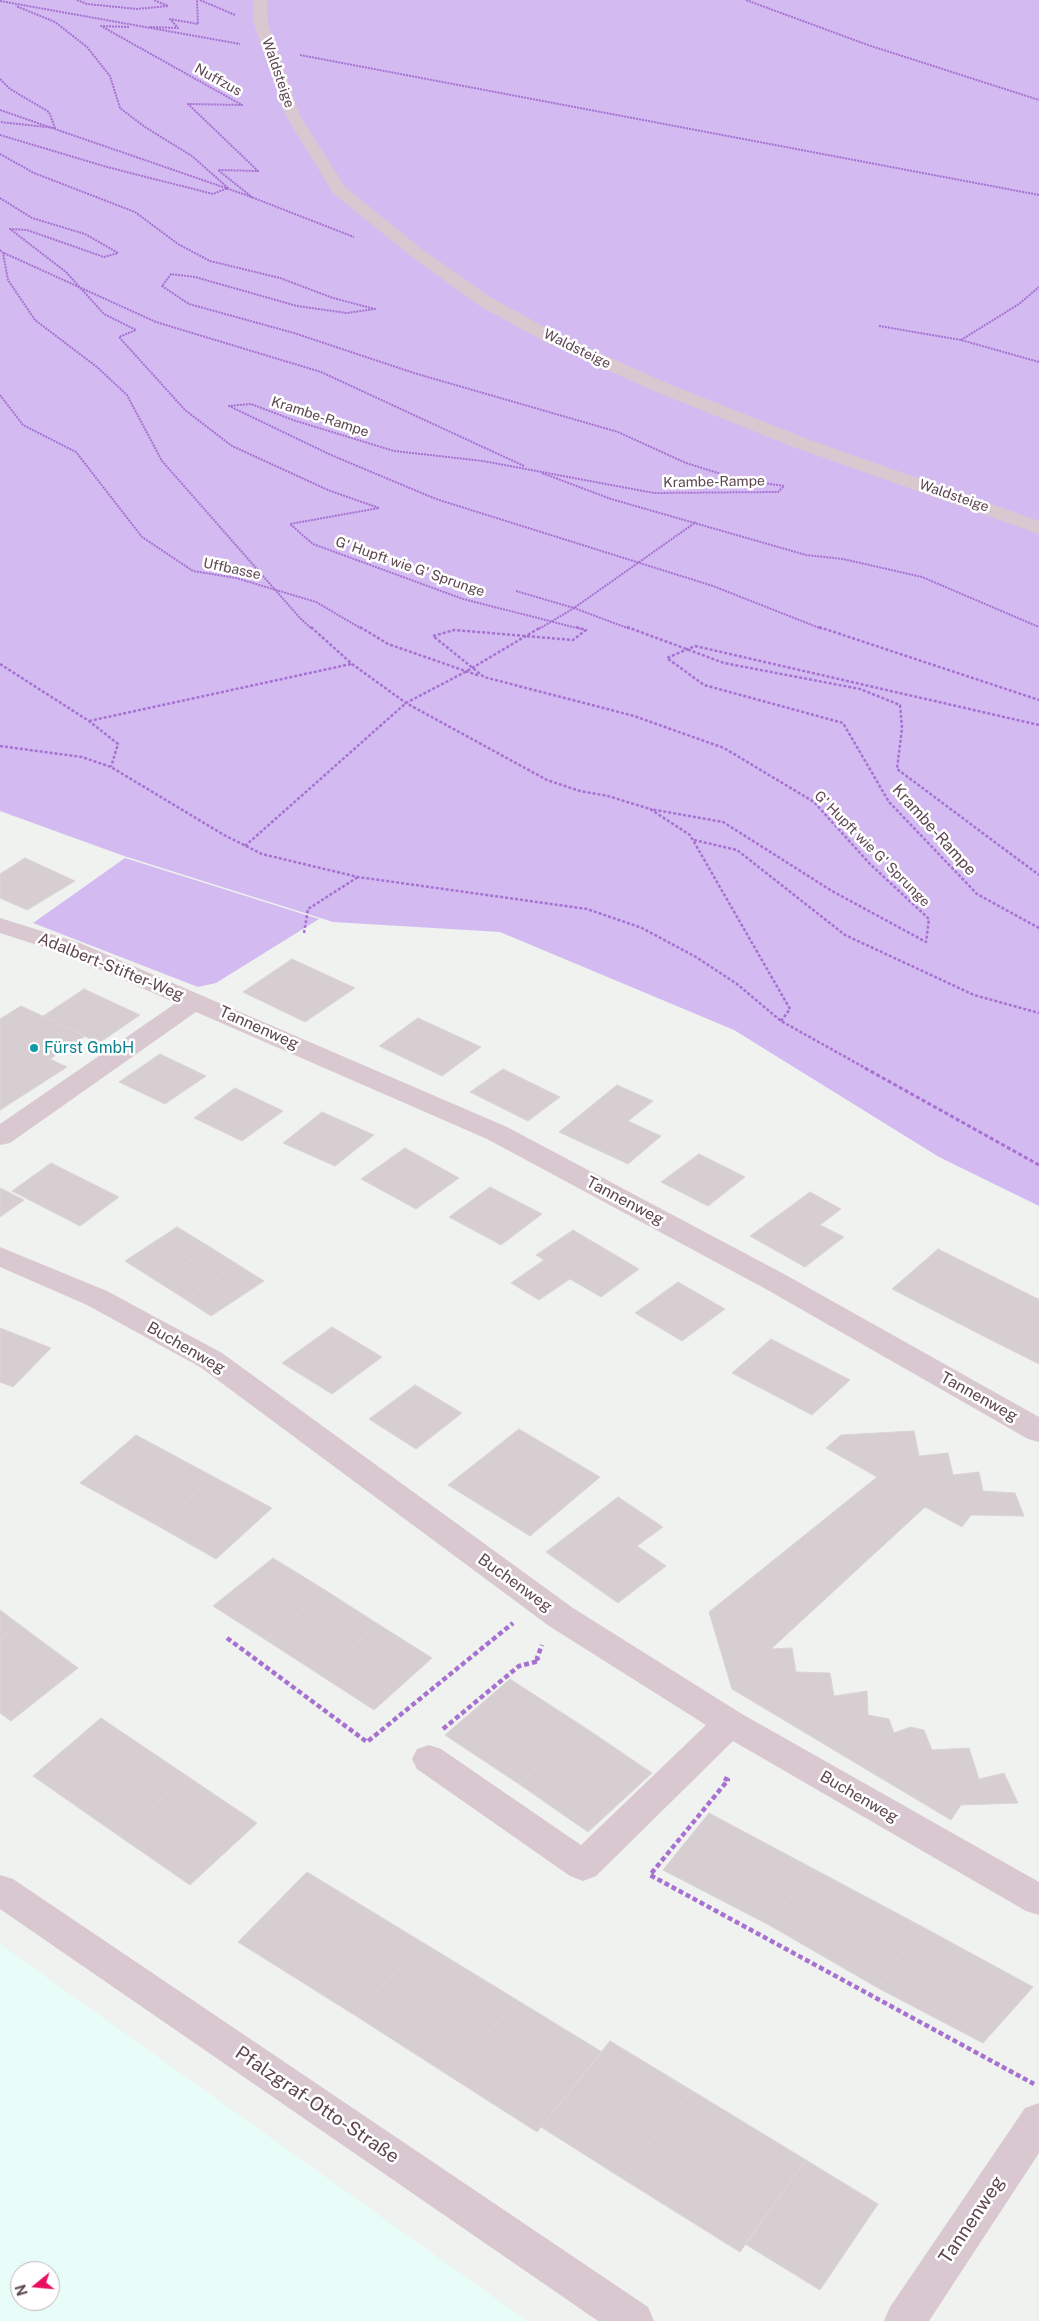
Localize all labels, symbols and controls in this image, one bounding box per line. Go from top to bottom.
street label: Waldsteige [258,36,298,110]
street label: Nuffzus [191,60,245,100]
street label: Waldsteige [541,326,613,372]
street label: Krambe-Rampe [269,393,371,441]
street label: Krambe-Rampe [663,473,765,491]
street label: Waldsteige [917,476,991,516]
street label: G' Hupft wie G' Sprunge [333,534,487,600]
street label: Uffbasse [202,555,262,583]
street label: Krambe-Rampe [888,780,980,880]
street label: G' Hupft wie G' Sprunge [811,788,933,910]
street label: Adalbert-Stifter-Weg [35,929,187,1005]
street label: Tannenweg [216,1002,302,1054]
place label: Fürst GmbH [44,1038,134,1058]
marker: Fürst GmbH [28,1042,40,1054]
street label: Tannenweg [583,1173,667,1229]
street label: Buchenweg [143,1318,229,1378]
street label: Tannenweg [937,1368,1021,1426]
street label: Buchenweg [474,1550,556,1616]
street label: Buchenweg [816,1767,902,1827]
street label: Pfalzgraf-Otto-Straße [231,2042,403,2168]
street label: Tannenweg [934,2172,1010,2268]
north arrow [10,2261,60,2311]
text: N [12,2283,31,2298]

